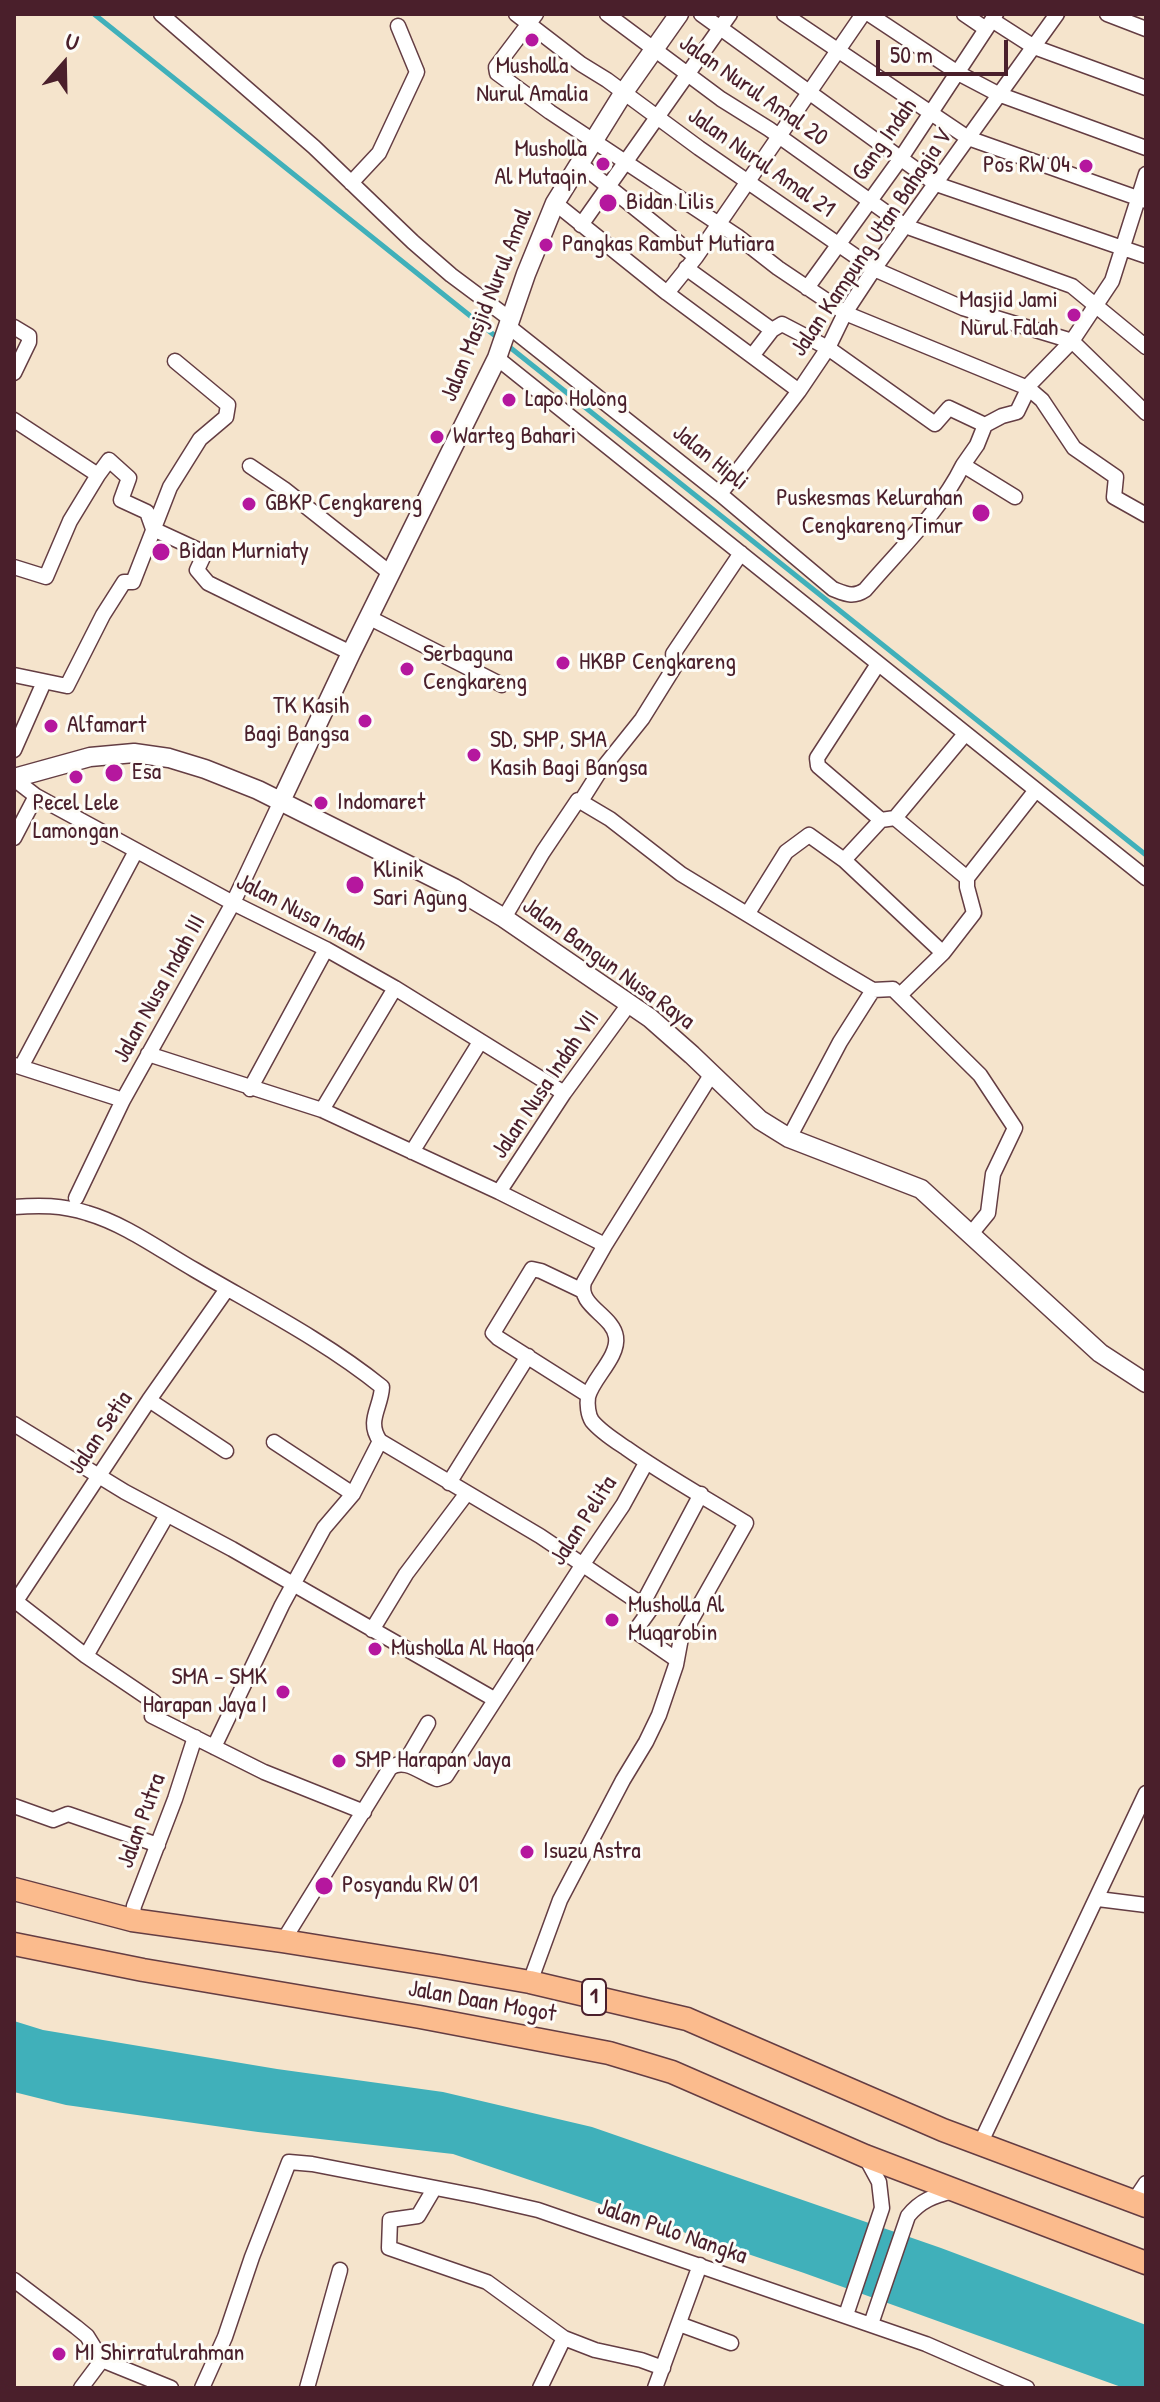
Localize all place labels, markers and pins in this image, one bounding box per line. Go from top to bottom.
marker: Musholla Nurul Amalia [523,31,541,49]
place label: Musholla Nurul Amalia [476,53,588,109]
place label: Musholla Al Mutaqin [495,136,587,192]
place label: Pos RW 04 [983,152,1070,180]
marker: Musholla Al Mutaqin [594,155,612,173]
marker: Pos RW 04 [1077,157,1095,175]
place label: Bidan Lilis [626,189,714,217]
marker: Bidan Lilis [597,192,619,214]
place label: Pangkas Rambut Mutiara [562,231,774,259]
marker: Pangkas Rambut Mutiara [537,236,555,254]
place label: Masjid Jami Nurul Falah [959,287,1058,343]
marker: Masjid Jami Nurul Falah [1065,306,1083,324]
place label: Lapo Holong [525,386,627,414]
marker: Lapo Holong [500,391,518,409]
place label: Warteg Bahari [453,423,576,451]
marker: Warteg Bahari [428,428,446,446]
place label: Puskesmas Kelurahan Cengkareng Timur [776,485,963,541]
place label: GBKP Cengkareng [265,490,422,518]
marker: GBKP Cengkareng [240,495,258,513]
marker: Puskesmas Kelurahan Cengkareng Timur [970,502,992,524]
place label: Bidan Murniaty [179,538,309,566]
marker: Bidan Murniaty [150,541,172,563]
place label: Serbaguna Cengkareng [423,641,527,697]
place label: HKBP Cengkareng [579,649,736,677]
marker: HKBP Cengkareng [554,654,572,672]
marker: Serbaguna Cengkareng [398,660,416,678]
place label: TK Kasih Bagi Bangsa [244,693,349,749]
place label: Alfamart [67,712,146,740]
marker: TK Kasih Bagi Bangsa [356,712,374,730]
marker: Alfamart [42,717,60,735]
place label: SD, SMP, SMA Kasih Bagi Bangsa [490,727,647,783]
marker: SD, SMP, SMA Kasih Bagi Bangsa [465,746,483,764]
place label: Esa [132,759,161,787]
marker: Esa [103,762,125,784]
marker: Pecel Lele Lamongan [67,768,85,786]
place label: Indomaret [337,789,425,817]
place label: Pecel Lele Lamongan [33,790,119,846]
marker: Indomaret [312,794,330,812]
place label: Klinik Sari Agung [373,857,467,913]
marker: Klinik Sari Agung [344,874,366,896]
place label: Musholla Al Muqarobin [628,1592,724,1648]
marker: Musholla Al Muqarobin [603,1611,621,1629]
place label: Musholla Al Haqa [391,1635,534,1663]
marker: Musholla Al Haqa [366,1640,384,1658]
place label: SMA - SMK Harapan Jaya I [143,1664,267,1720]
marker: SMA - SMK Harapan Jaya I [274,1683,292,1701]
place label: SMP Harapan Jaya [355,1747,511,1775]
marker: SMP Harapan Jaya [330,1752,348,1770]
place label: Isuzu Astra [543,1838,641,1866]
marker: Isuzu Astra [518,1843,536,1861]
place label: Posyandu RW 01 [342,1872,478,1900]
marker: Posyandu RW 01 [313,1875,335,1897]
place label: MI Shirratulrahman [75,2340,244,2368]
marker: MI Shirratulrahman [50,2345,68,2363]

